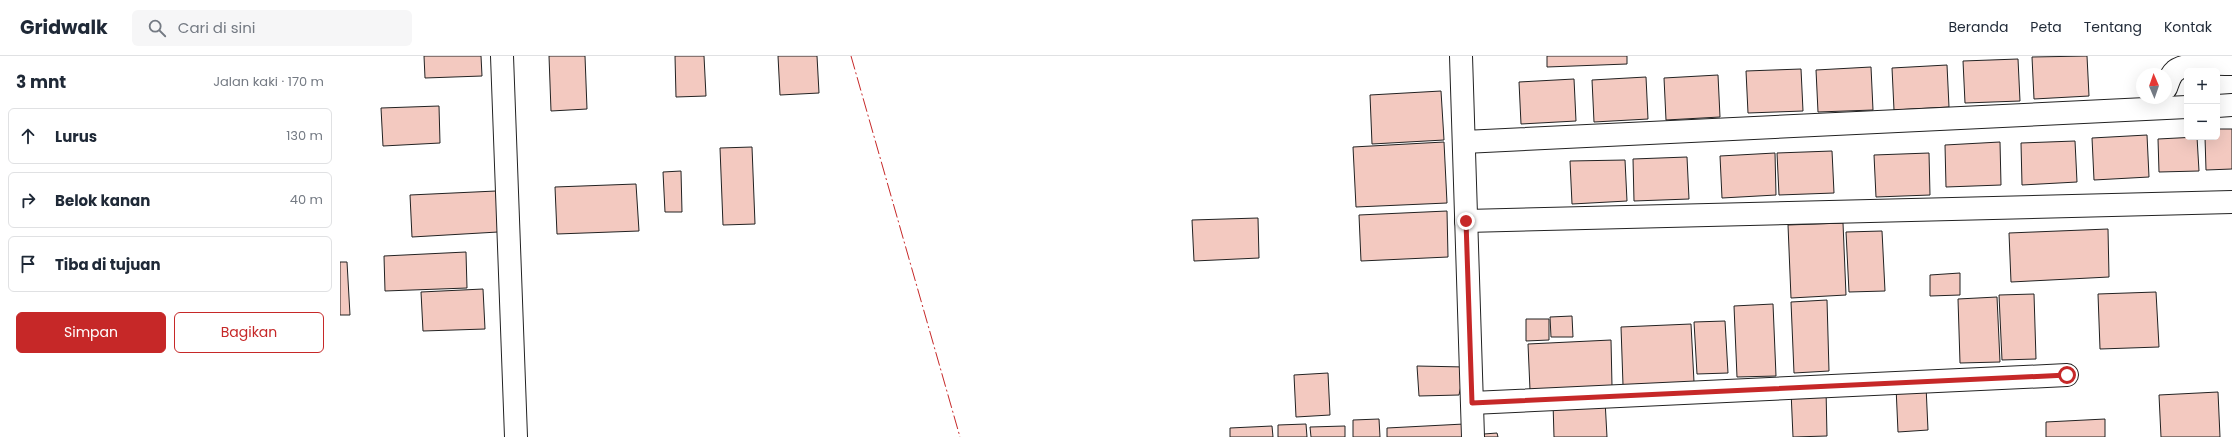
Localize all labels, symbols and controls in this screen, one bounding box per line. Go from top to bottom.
search box [132,10,412,46]
text: Gridwalk [20,14,108,41]
icon: search [146,17,168,39]
text: Cari di sini [178,17,255,38]
text: Beranda [1949,17,2008,37]
text: Peta [2030,17,2062,37]
text: Tentang [2084,17,2142,37]
text: Kontak [2164,17,2212,37]
north arrow [2136,68,2172,104]
map controls [2184,68,2220,140]
button: + [2184,68,2220,104]
text: 3 mnt [16,70,66,94]
text: Jalan kaki · 170 m [213,72,324,91]
button: − [2184,104,2220,140]
icon: ahead [17,125,39,147]
text: Lurus [55,126,97,147]
text: 130 m [286,126,323,145]
icon: right [17,189,39,211]
text: Belok kanan [55,190,150,211]
text: 40 m [290,190,323,209]
route end [1457,212,1475,230]
icon: arrive [17,253,39,275]
text: Tiba di tujuan [55,254,161,275]
button: Simpan [16,312,166,353]
button: Bagikan [174,312,324,353]
route start [2058,366,2076,384]

